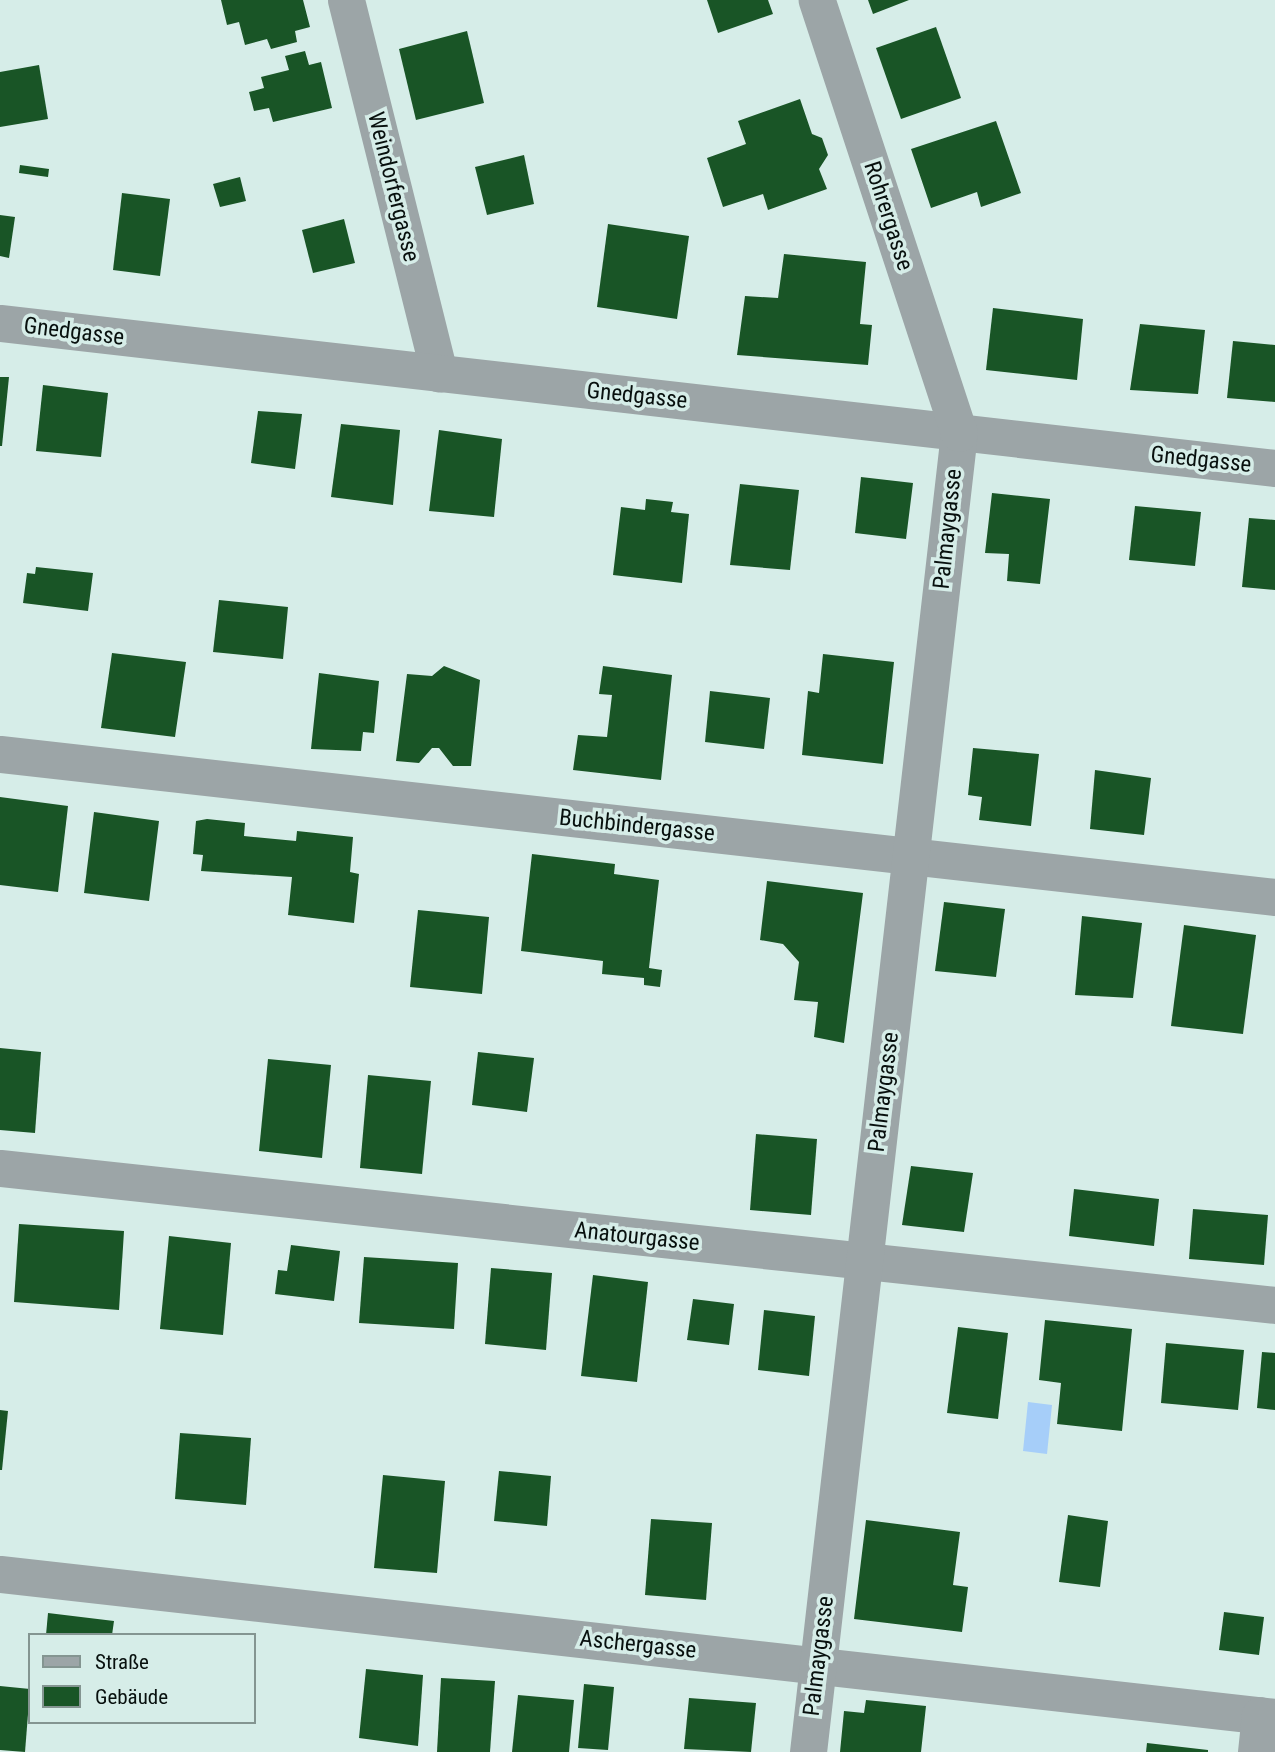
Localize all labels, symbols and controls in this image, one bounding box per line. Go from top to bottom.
street label: Weindorfergasse [361,109,425,265]
street label: Rohrergasse [857,158,919,274]
street label: Gnedgasse [22,312,126,352]
street label: Gnedgasse [585,377,689,415]
street label: Gnedgasse [1149,441,1253,479]
street label: Palmaygasse [928,468,968,590]
street label: Buchbindergasse [558,804,716,848]
street label: Palmaygasse [863,1030,905,1154]
street label: Anatourgasse [573,1217,701,1257]
street label: Palmaygasse [798,1594,840,1718]
street label: Aschergasse [578,1625,698,1665]
legend [28,1633,256,1724]
text: Straße [95,1650,149,1674]
text: Gebäude [95,1685,168,1709]

